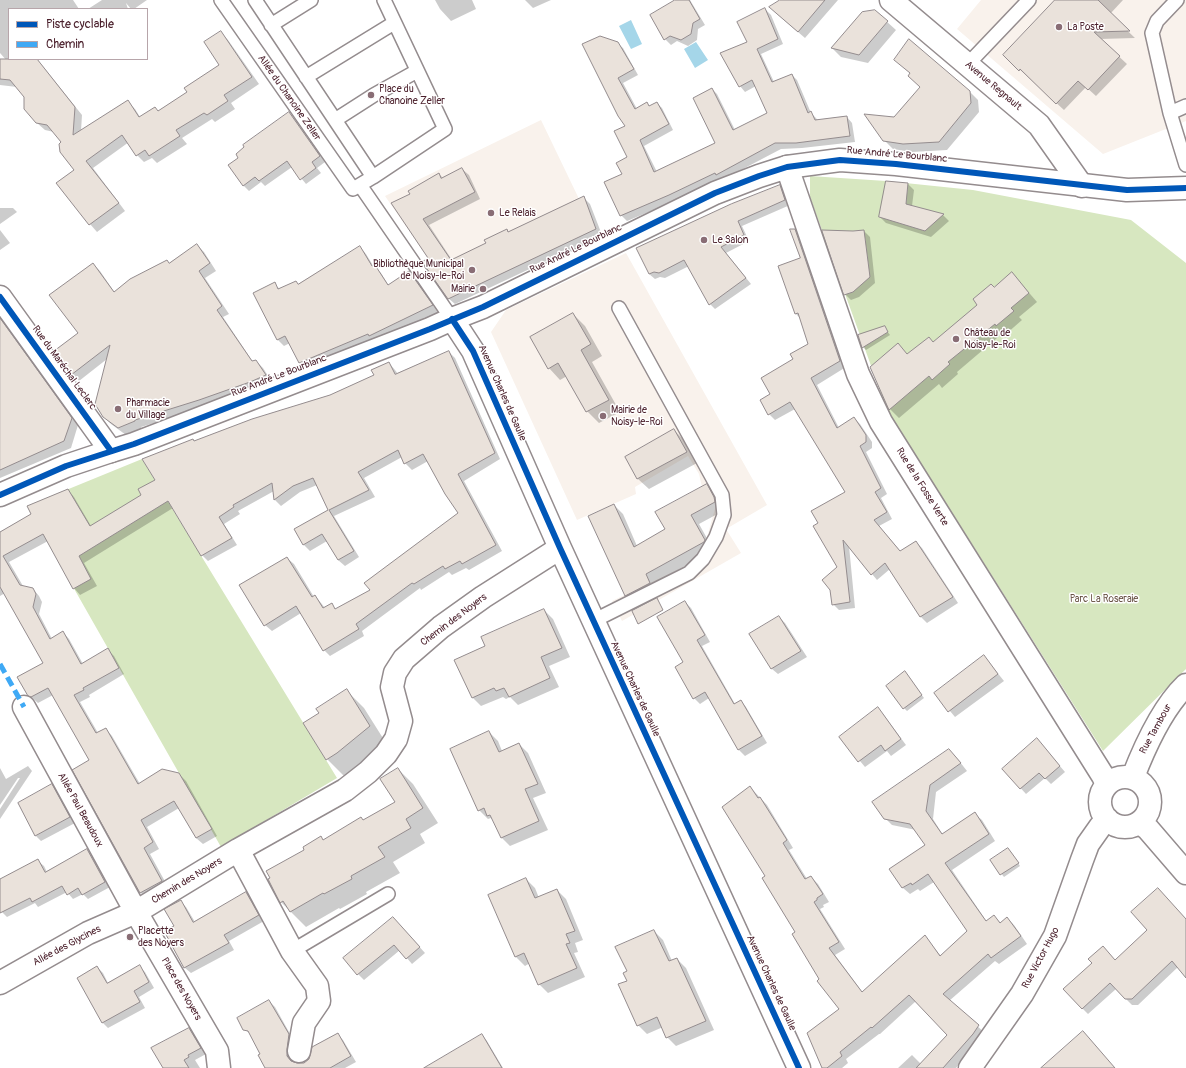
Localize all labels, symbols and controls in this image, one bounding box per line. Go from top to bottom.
legend [8,8,148,60]
text: Piste cyclable [46,17,114,32]
place label: La Poste [1067,21,1104,33]
marker: La Poste [1054,22,1064,32]
text: Chemin [46,37,84,52]
street label: Allée du Chanoine Zeller [255,53,323,143]
street label: Avenue Regnault [962,59,1024,113]
place label: Place du Chanoine Zeller [379,83,445,106]
marker: Place du Chanoine Zeller [366,90,376,100]
street label: Rue André Le Bourblanc [846,145,948,165]
place label: Le Relais [499,207,536,219]
marker: Le Relais [486,208,496,218]
street label: Rue André Le Bourblanc [528,222,624,276]
place label: Le Salon [712,234,749,246]
marker: Le Salon [699,235,709,245]
place label: Bibliothèque Municipal de Noisy-le-Roi [373,258,464,282]
marker: Bibliothèque Municipal de Noisy-le-Roi [467,265,477,275]
place label: Mairie [451,283,475,295]
marker: Mairie [478,284,488,294]
street label: Rue du Maréchal Leclerc [29,323,99,413]
place label: Château de Noisy-le-Roi [964,327,1015,350]
marker: Château de Noisy-le-Roi [951,334,961,344]
street label: Avenue Charles de Gaulle [475,343,529,443]
street label: Rue André Le Bourblanc [230,352,328,400]
place label: Pharmacie du Village [126,397,170,420]
marker: Pharmacie du Village [113,404,123,414]
place label: Mairie de Noisy-le-Roi [611,404,662,428]
marker: Mairie de Noisy-le-Roi [598,411,608,421]
street label: Rue de la Fosse Verte [893,446,951,528]
street label: Chemin des Noyers [418,591,490,649]
park label: Parc La Roseraie [1070,593,1138,605]
street label: Avenue Charles de Gaulle [608,639,662,739]
street label: Rue Tambour [1137,702,1175,756]
street label: Allée Paul Beaudoux [55,771,105,849]
street label: Chemin des Noyers [150,855,224,907]
street label: Allée des Glycines [31,923,103,969]
place label: Placette des Noyers [138,925,184,948]
street label: Rue Victor Hugo [1020,925,1062,991]
marker: Placette des Noyers [125,932,135,942]
street label: Avenue Charles de Gaulle [744,933,798,1033]
street label: Place des Noyers [158,955,204,1023]

